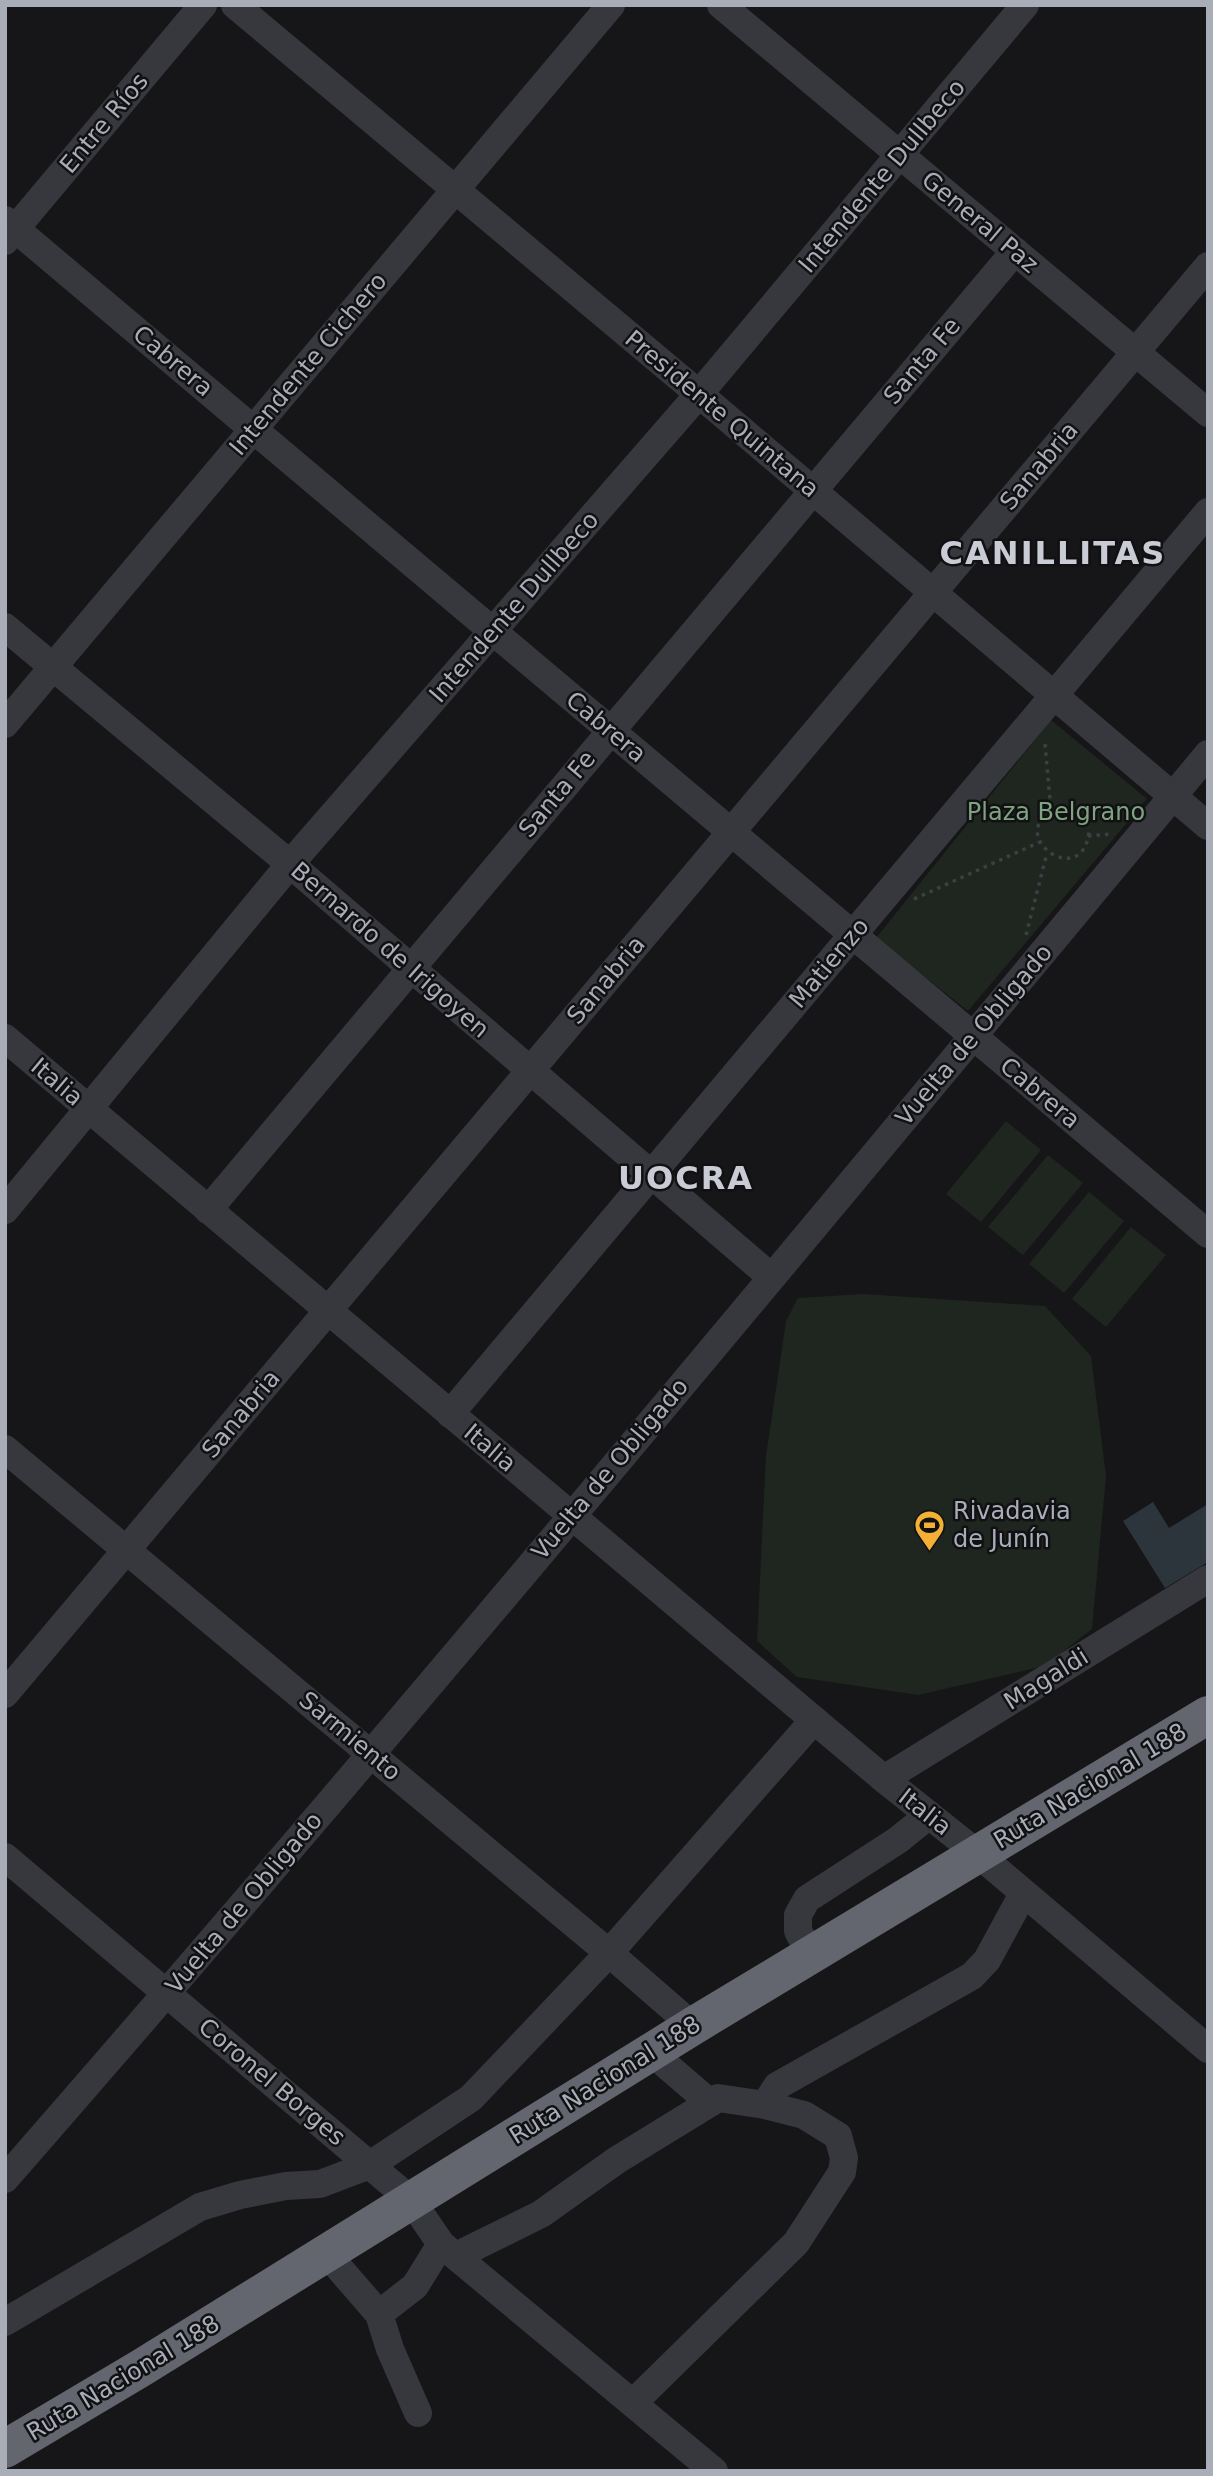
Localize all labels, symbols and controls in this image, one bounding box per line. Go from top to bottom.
street label: Entre Ríos [54,67,154,179]
street label: Intendente Dullbeco [793,74,971,278]
street label: General Paz [916,165,1044,279]
street label: Intendente Cichero [224,267,392,461]
street label: Santa Fe [878,312,966,410]
street label: Cabrera [127,320,219,402]
street label: Presidente Quintana [619,325,825,503]
street label: Sanabria [994,416,1084,516]
street label: Intendente Dullbeco [424,506,604,708]
district label: CANILLITAS [940,534,1166,572]
street label: Cabrera [560,686,652,768]
street label: Santa Fe [513,745,601,843]
park label: Plaza Belgrano [967,798,1145,826]
street label: Bernardo de Irigoyen [285,856,495,1044]
street label: Matienzo [783,912,875,1014]
street label: Sanabria [561,930,651,1030]
street label: Vuelta de Obligado [890,939,1058,1131]
street label: Italia [25,1052,89,1112]
street label: Cabrera [994,1052,1086,1134]
district label: UOCRA [618,1159,754,1197]
street label: Sanabria [196,1364,286,1464]
street label: Vuelta de Obligado [526,1373,694,1565]
street label: Italia [458,1418,522,1478]
place label: Rivadavia de Junín [953,1497,1071,1553]
sports icon: Rivadavia de Junín [913,1508,947,1552]
street label: Magaldi [999,1642,1093,1716]
street label: Sarmiento [294,1686,406,1786]
street label: Ruta Nacional 188 [989,1717,1191,1855]
street label: Italia [893,1783,957,1841]
street label: Vuelta de Obligado [160,1807,328,1999]
street label: Ruta Nacional 188 [504,2010,706,2150]
street label: Coronel Borges [193,2013,351,2151]
street label: Ruta Nacional 188 [22,2309,224,2447]

